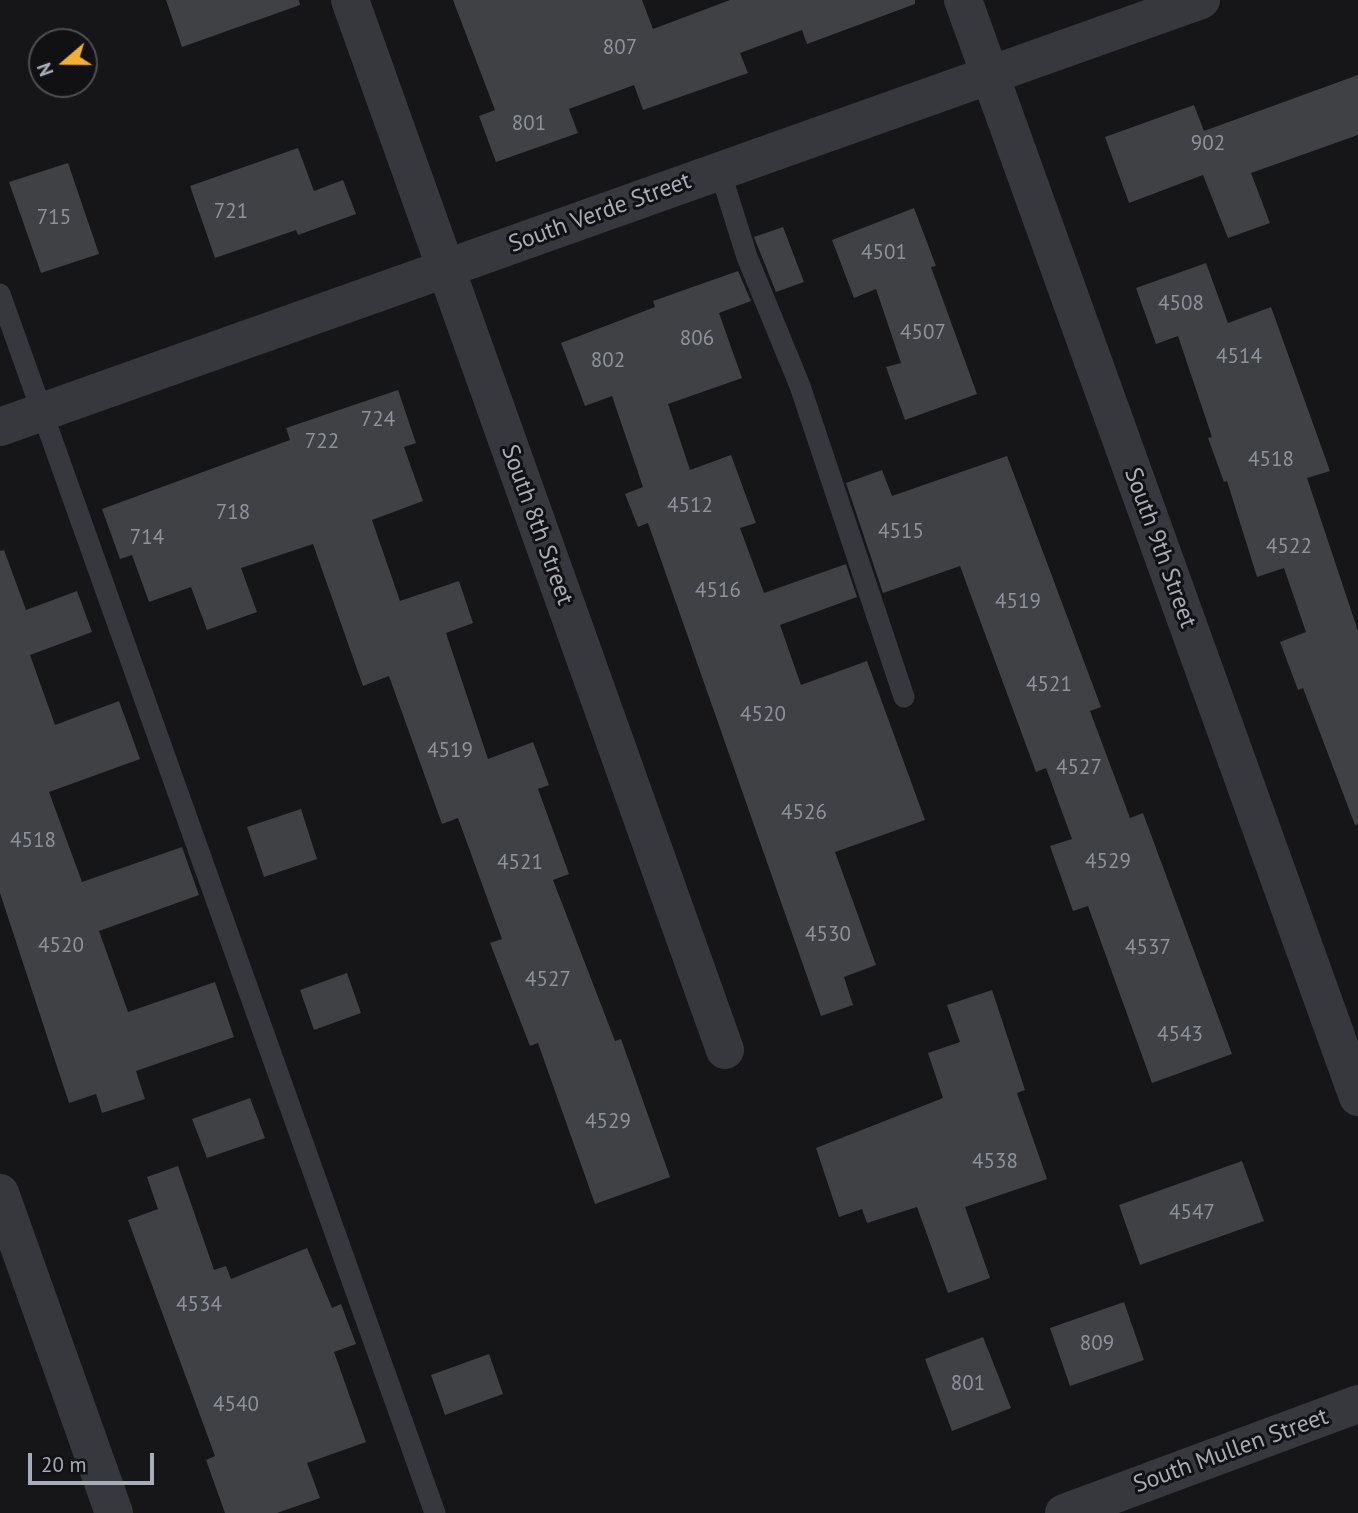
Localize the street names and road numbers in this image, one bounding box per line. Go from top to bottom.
street label: South Verde Street [505,167,695,259]
street label: South 8th Street [495,441,579,609]
street label: South 9th Street [1118,464,1202,632]
street label: South Mullen Street [1130,1402,1332,1500]

